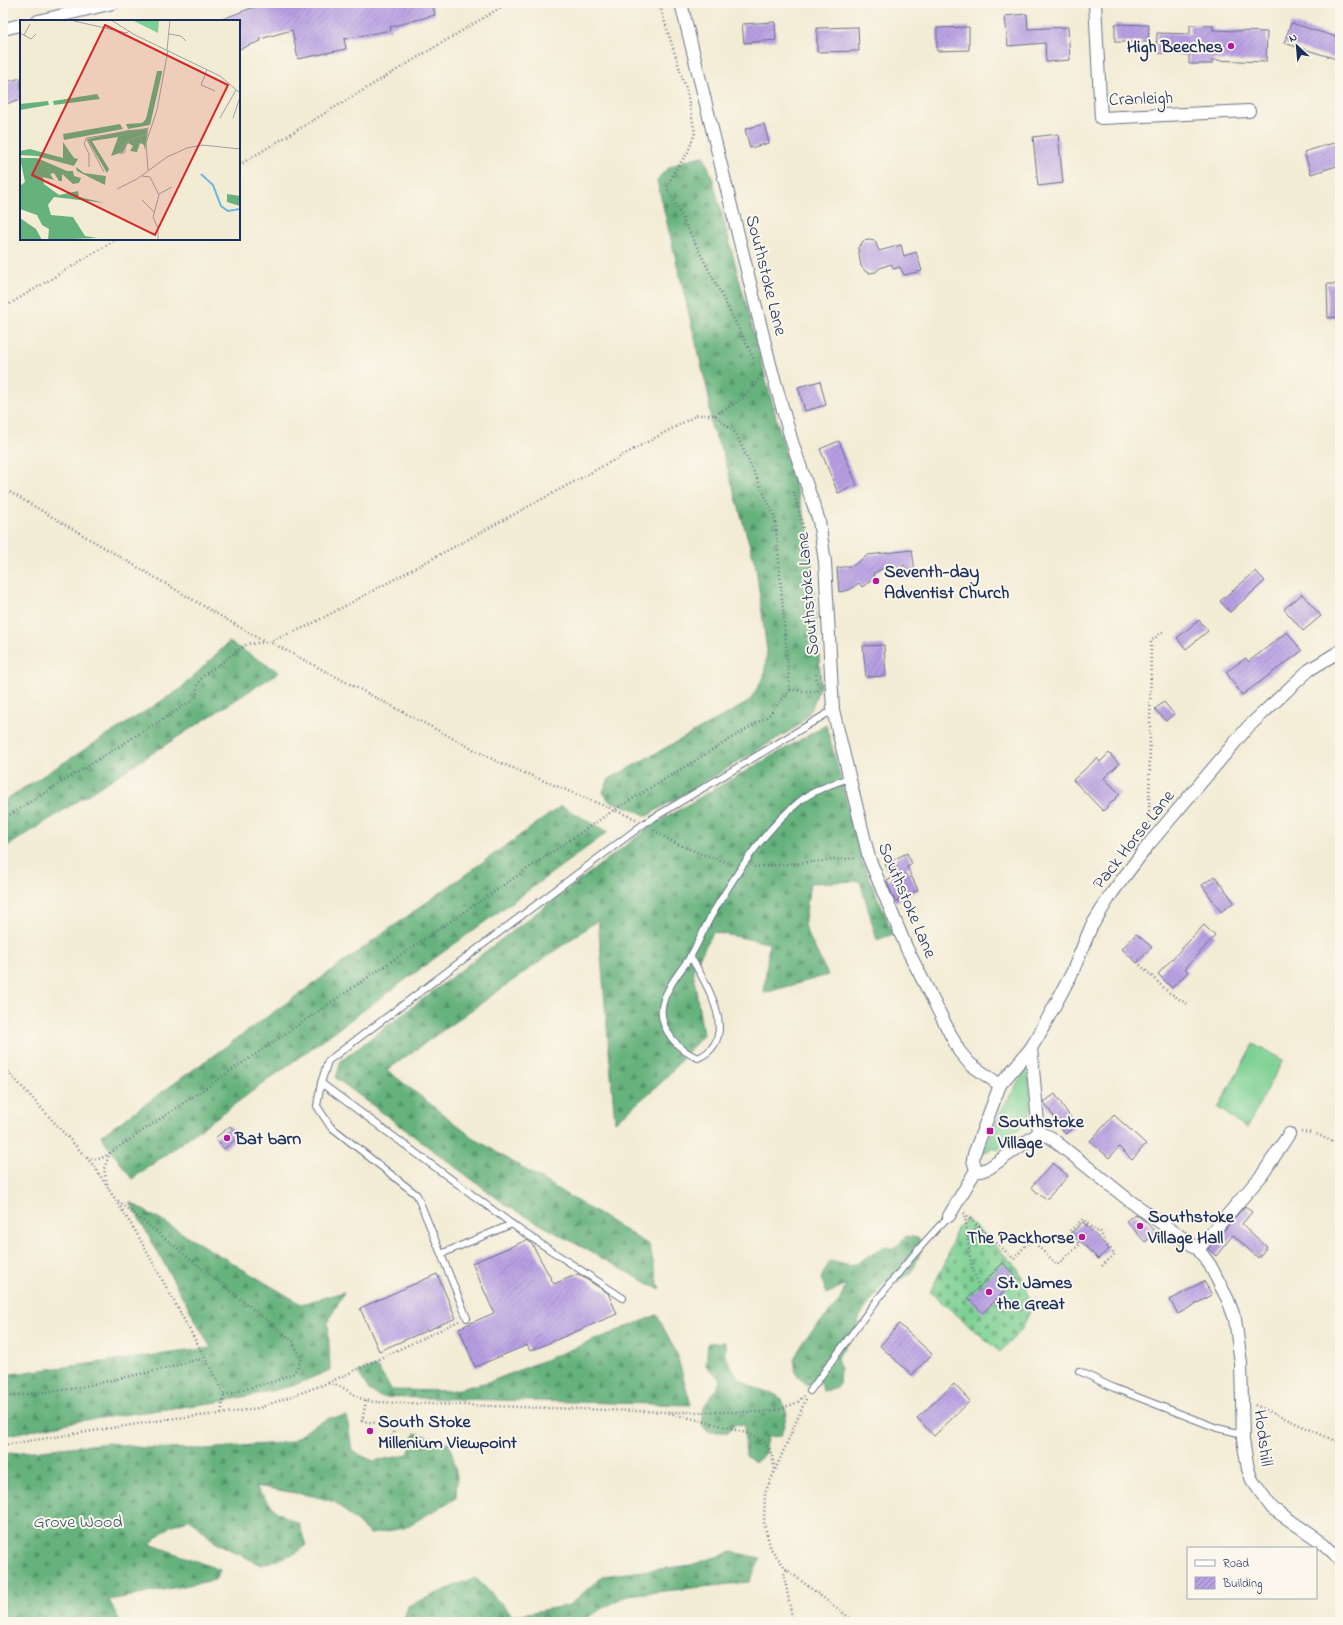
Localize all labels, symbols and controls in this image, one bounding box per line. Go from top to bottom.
inset map [20,20,240,240]
north arrow [1277,26,1317,66]
text: N [1286,29,1300,47]
place label: High Beeches [1127,35,1223,62]
marker: High Beeches [1226,41,1236,51]
street label: Cranleigh [1108,86,1174,115]
street label: Southstoke Lane [737,212,793,339]
street label: Southstoke Lane [791,530,827,657]
place label: Seventh-day Adventist Church [884,560,1010,607]
marker: Seventh-day Adventist Church [871,576,881,586]
street label: Pack Horse Lane [1087,784,1182,895]
street label: Southstoke Lane [870,839,943,964]
place label: Southstoke Village [997,1110,1085,1158]
marker: Southstoke Village [985,1126,995,1136]
place label: Bat barn [234,1127,301,1153]
marker: Bat barn [222,1133,232,1143]
place label: Southstoke Village Hall [1147,1205,1235,1253]
marker: Southstoke Village Hall [1135,1221,1145,1231]
place label: The Packhorse [967,1226,1075,1252]
marker: The Packhorse [1077,1232,1087,1242]
place label: St. James the Great [996,1271,1072,1318]
marker: St. James the Great [984,1287,994,1297]
street label: Hodshill [1246,1408,1278,1468]
place label: South Stoke Millenium Viewpoint [378,1410,518,1457]
marker: South Stoke Millenium Viewpoint [365,1426,375,1436]
park label: Grove Wood [33,1510,123,1536]
legend [1187,1547,1317,1599]
text: Road [1223,1555,1249,1573]
text: Building [1222,1575,1262,1594]

